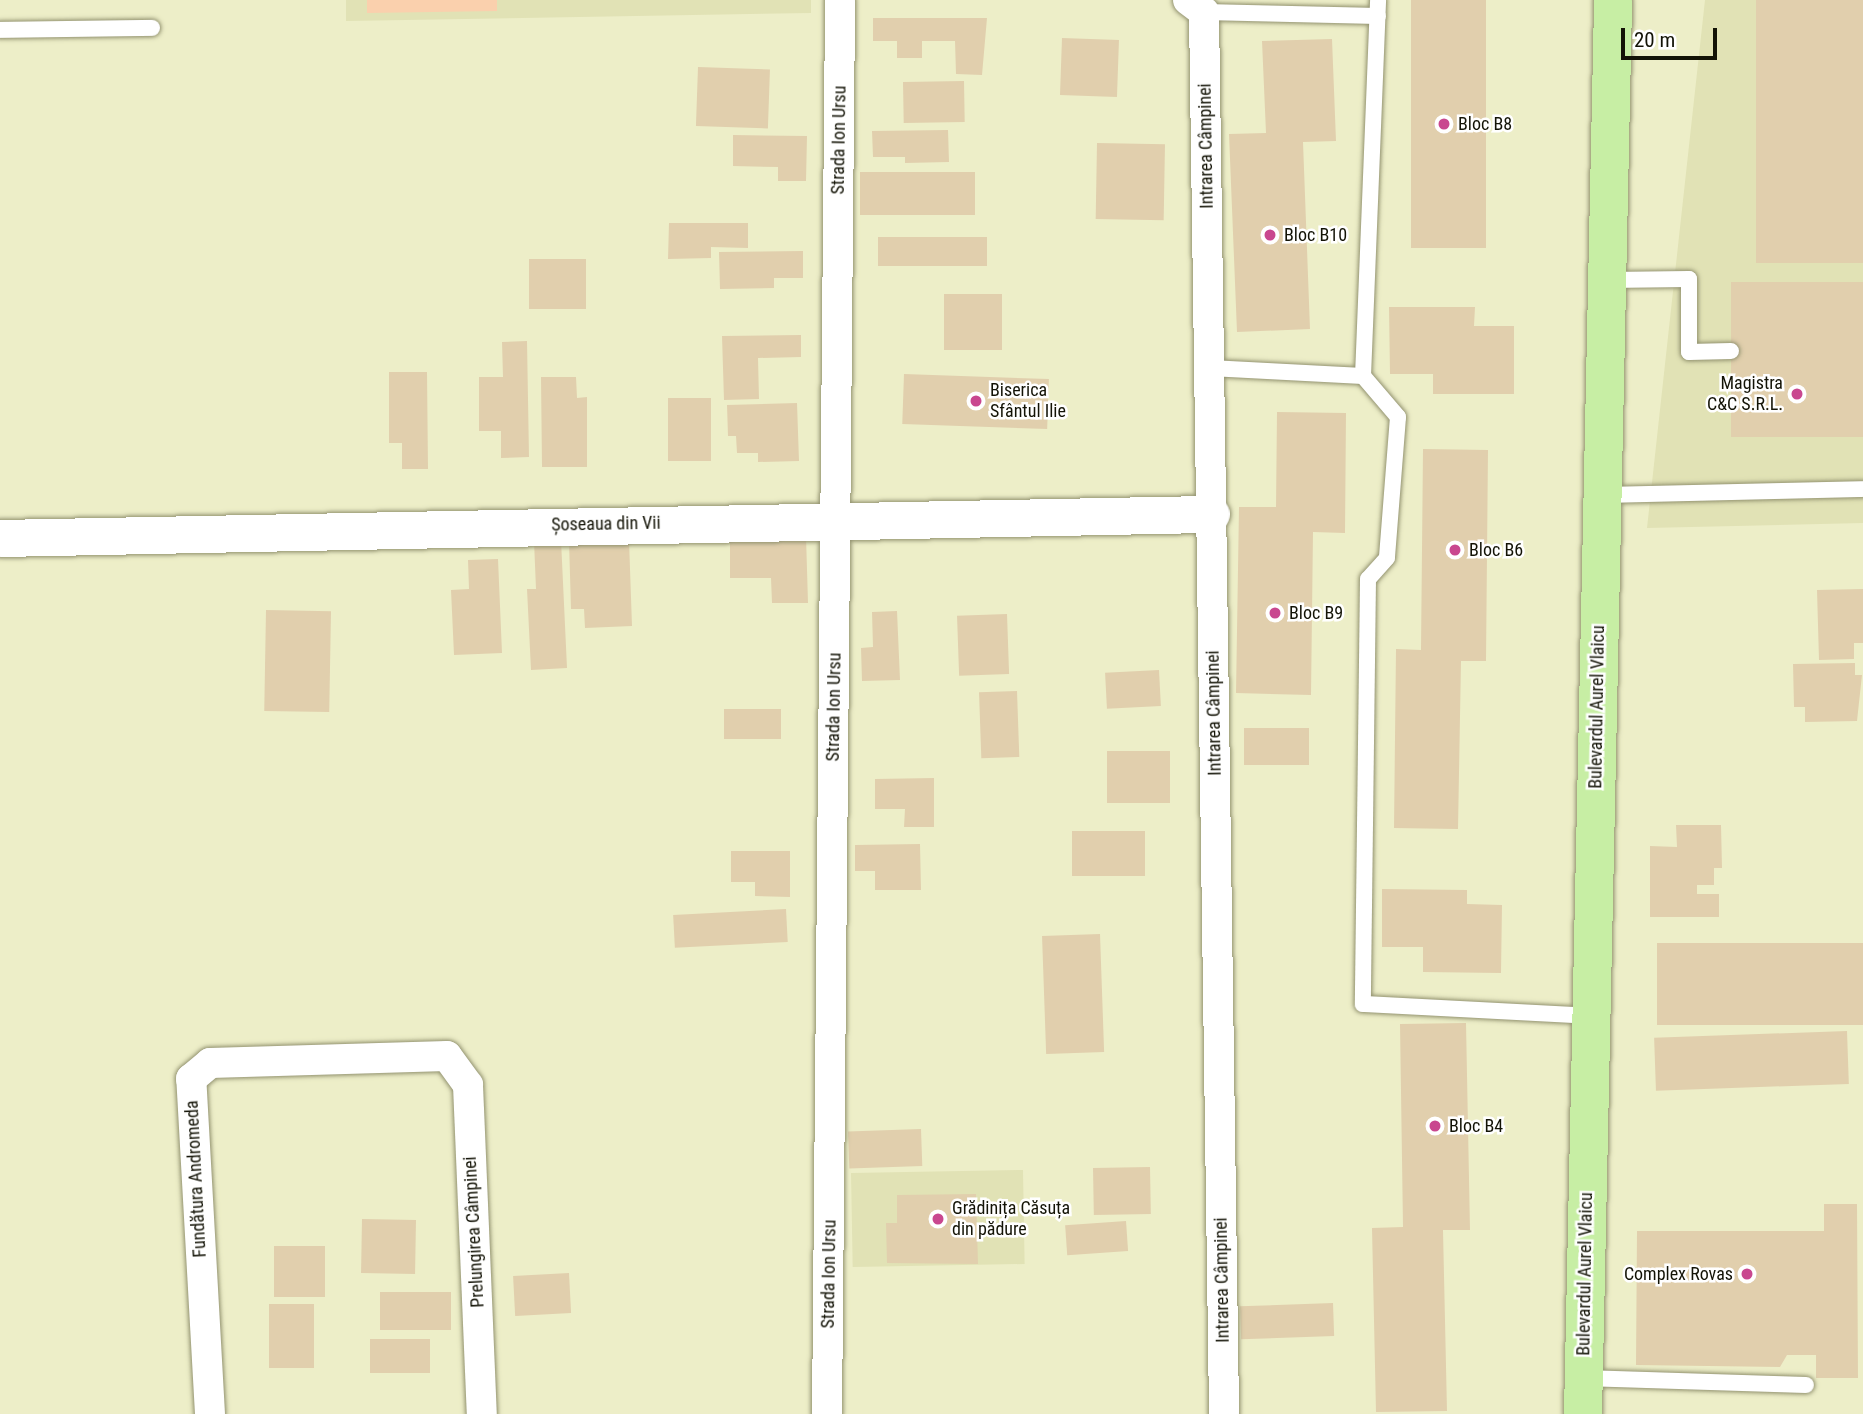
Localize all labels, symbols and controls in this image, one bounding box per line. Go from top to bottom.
scale bar [1625,14,1721,58]
text: 20 m [1634,28,1675,52]
street label: Intrarea Câmpinei [1194,83,1218,209]
street label: Strada Ion Ursu [827,85,851,195]
place label: Bloc B8 [1458,113,1512,135]
marker: Bloc B8 [1436,116,1452,132]
place label: Bloc B10 [1284,224,1347,246]
marker: Bloc B10 [1262,227,1278,243]
place label: Magistra C&C S.R.L. [1707,373,1783,416]
place label: Biserica Sfântul Ilie [990,380,1066,422]
marker: Magistra C&C S.R.L. [1789,386,1805,402]
marker: Biserica Sfântul Ilie [968,393,984,409]
street label: Șoseaua din Vii [551,512,661,536]
place label: Bloc B6 [1469,539,1523,561]
marker: Bloc B6 [1447,542,1463,558]
place label: Bloc B9 [1289,602,1343,624]
marker: Bloc B9 [1267,605,1283,621]
street label: Bulevardul Aurel Vlaicu [1585,625,1609,789]
street label: Intrarea Câmpinei [1202,650,1226,776]
street label: Strada Ion Ursu [822,652,846,762]
street label: Fundătura Andromeda [181,1100,211,1258]
place label: Bloc B4 [1449,1115,1503,1137]
marker: Bloc B4 [1427,1118,1443,1134]
street label: Prelungirea Câmpinei [459,1156,489,1308]
street label: Bulevardul Aurel Vlaicu [1573,1192,1597,1356]
place label: Grădinița Căsuța din pădure [952,1198,1070,1240]
marker: Grădinița Căsuța din pădure [930,1211,946,1227]
street label: Intrarea Câmpinei [1210,1217,1234,1343]
street label: Strada Ion Ursu [817,1219,841,1329]
place label: Complex Rovas [1624,1263,1733,1285]
marker: Complex Rovas [1739,1266,1755,1282]

